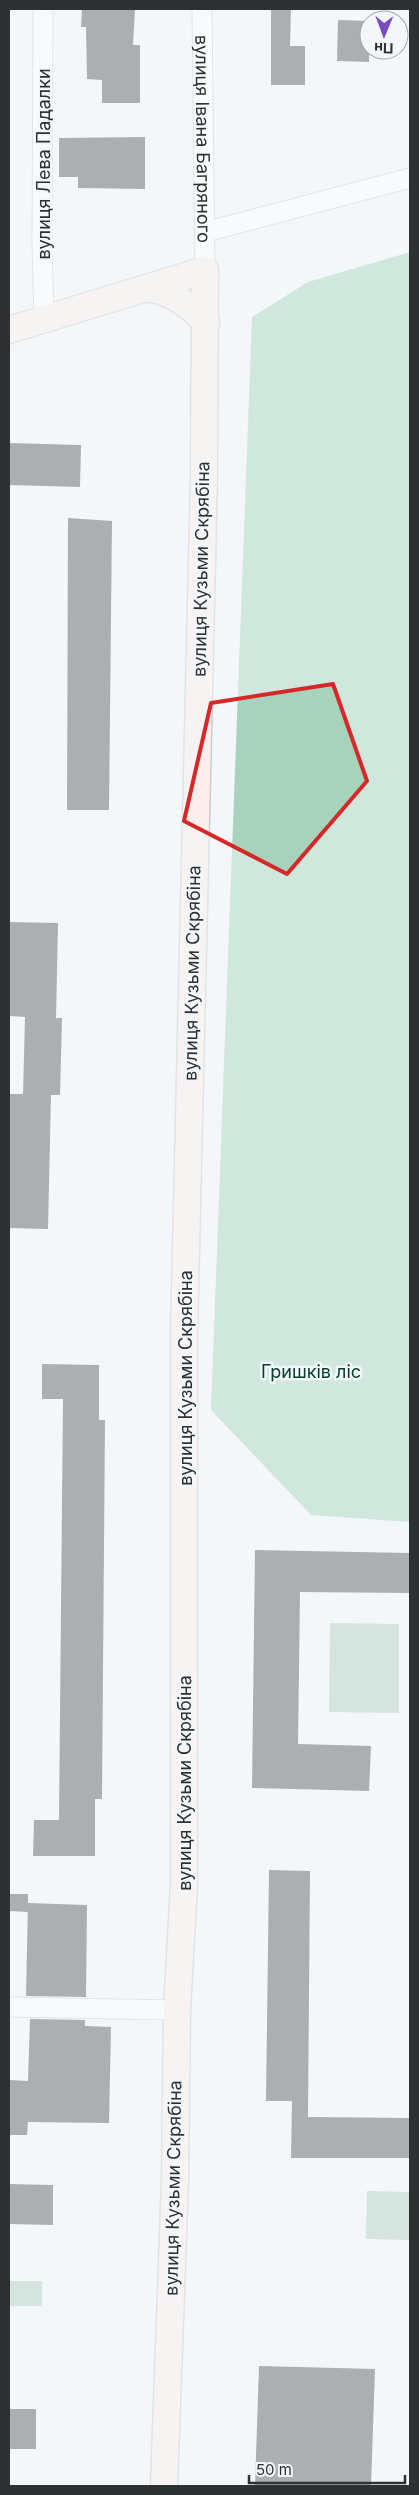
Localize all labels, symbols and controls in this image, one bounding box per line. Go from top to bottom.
north arrow [359,10,409,60]
street label: вулиця Івана Багряного [192,35,215,243]
text: Пн [374,40,394,57]
street label: вулиця Лева Падалки [33,68,54,260]
street label: вулиця Кузьми Скрябіна [189,461,213,677]
street label: вулиця Кузьми Скрябіна [180,865,204,1081]
street label: вулиця Кузьми Скрябіна [175,1270,196,1486]
park label: Гришків ліс [261,1361,361,1382]
street label: вулиця Кузьми Скрябіна [174,1675,195,1891]
street label: вулиця Кузьми Скрябіна [161,2080,185,2296]
scale bar [249,2452,405,2484]
text: 50 m [256,2460,292,2479]

